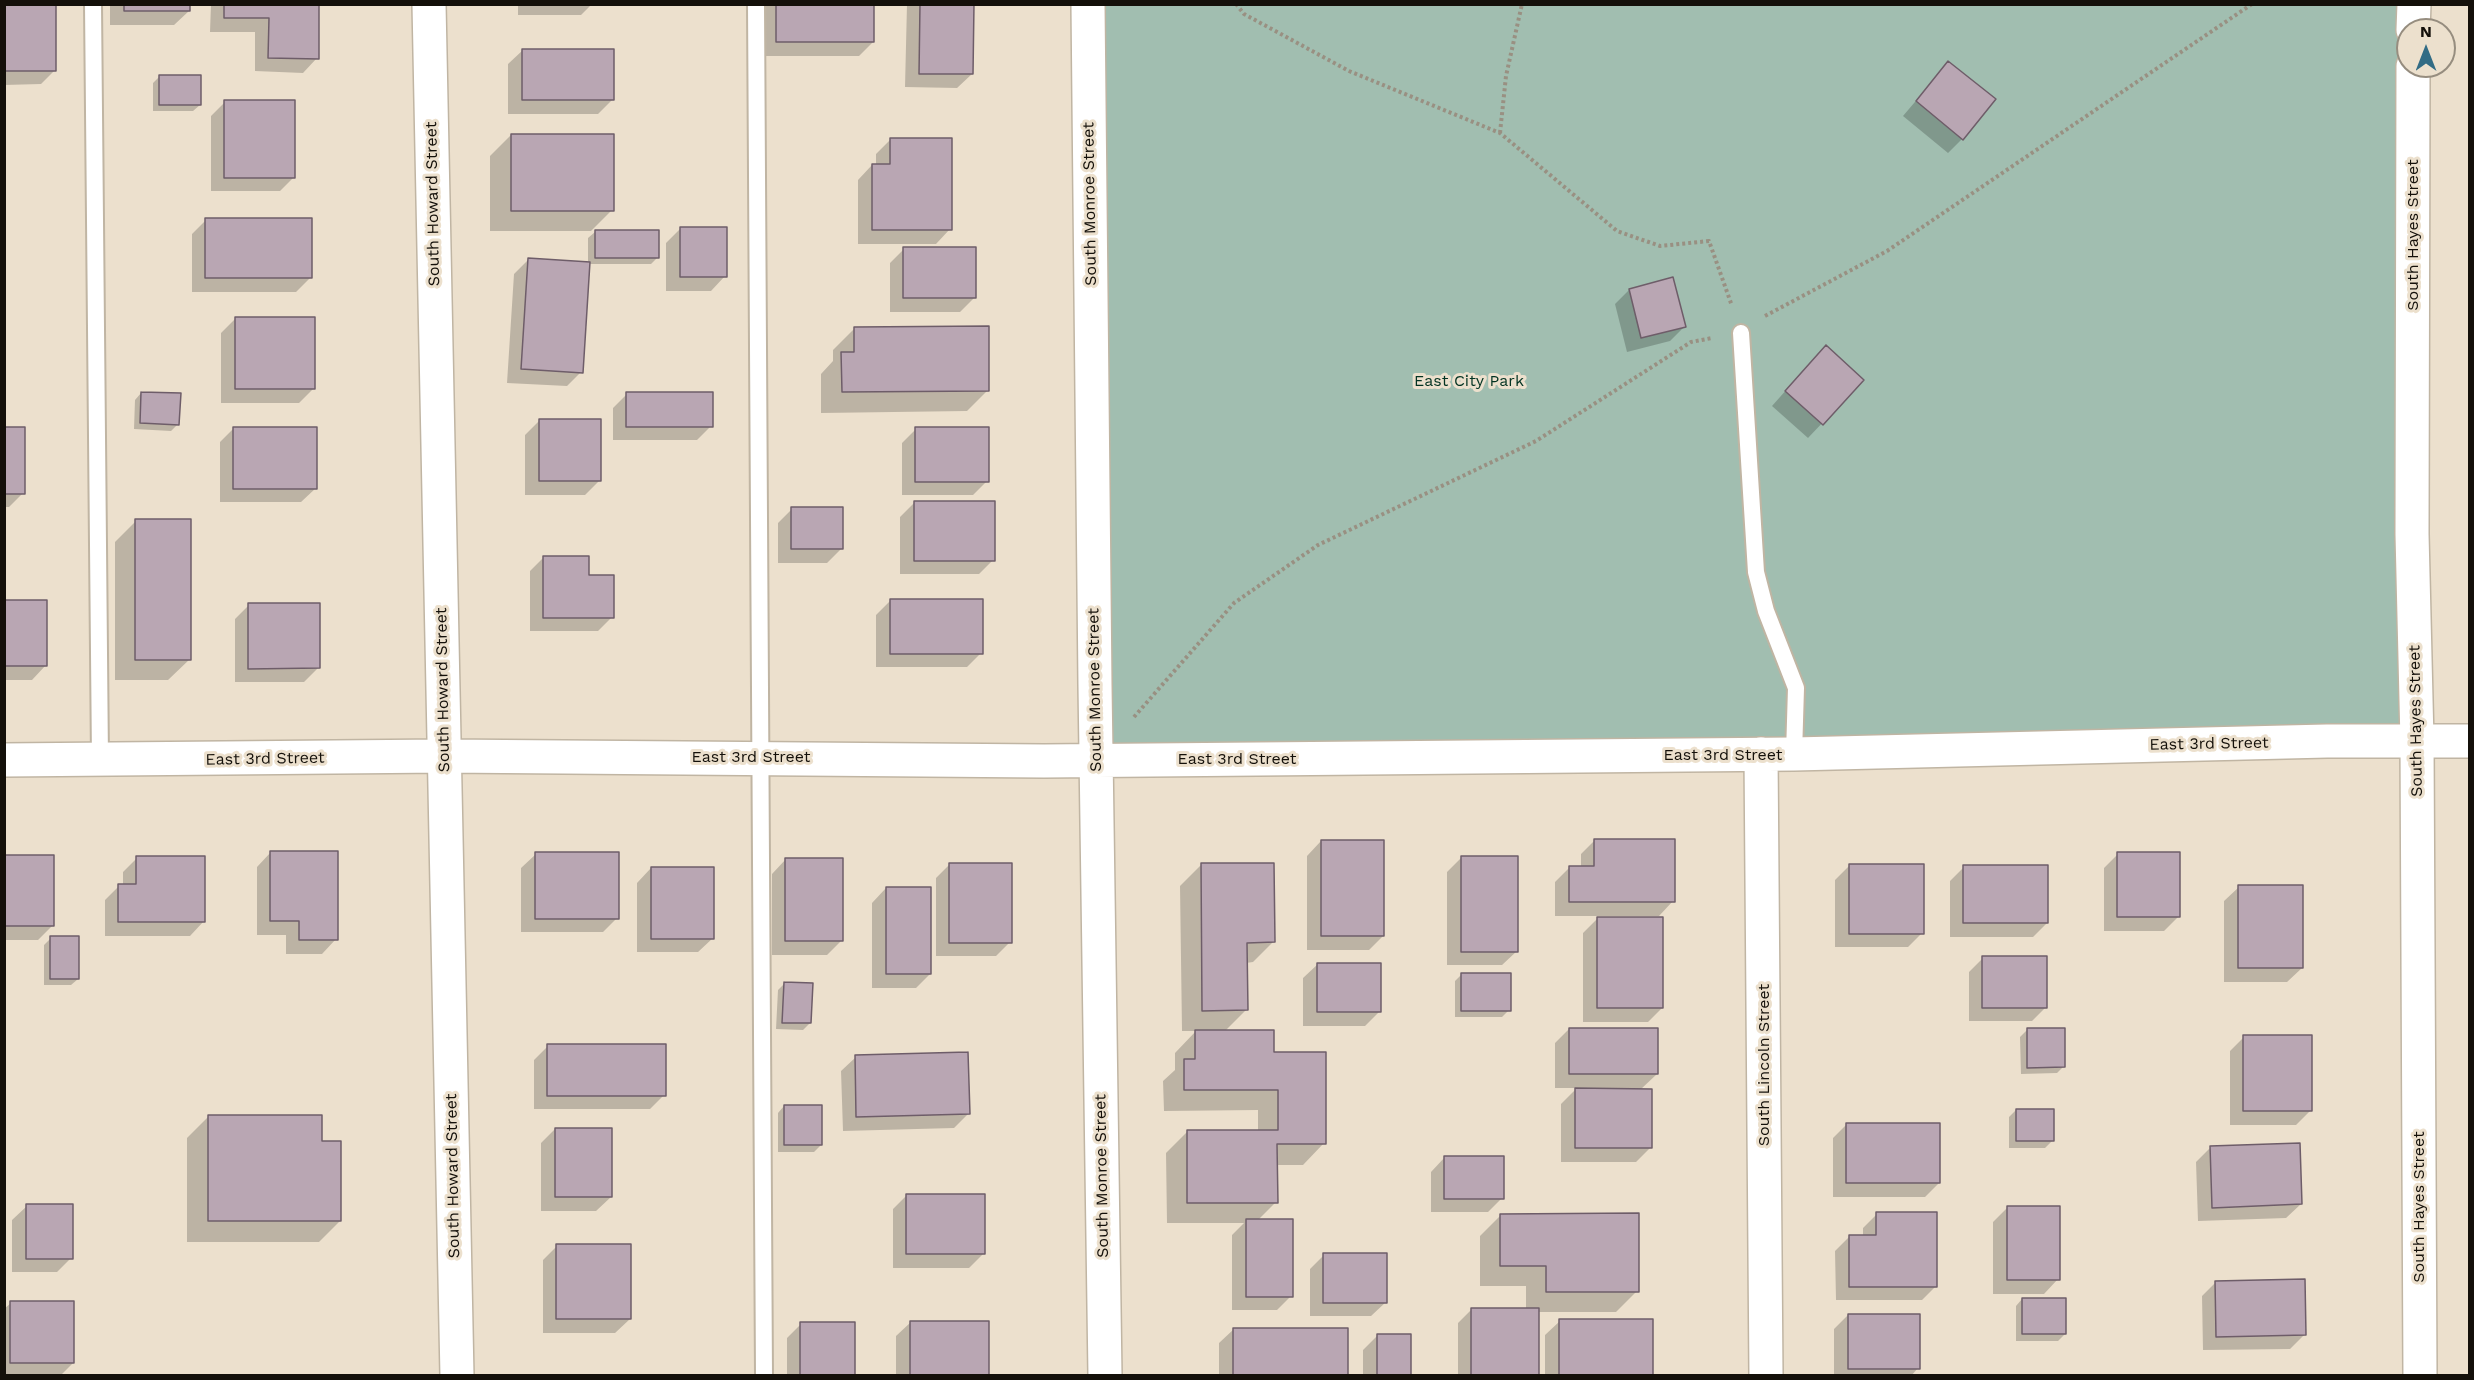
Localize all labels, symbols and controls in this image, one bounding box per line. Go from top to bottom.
north arrow [2396,18,2456,78]
text: N [2420,22,2432,41]
street label: South Howard Street [422,121,444,287]
street label: South Monroe Street [1079,122,1101,286]
street label: South Hayes Street [2403,159,2423,311]
park label: East City Park [1414,371,1524,391]
street label: South Howard Street [432,607,454,773]
street label: South Monroe Street [1084,608,1106,772]
street label: South Hayes Street [2405,645,2427,797]
street label: East 3rd Street [2149,733,2269,755]
street label: East 3rd Street [1663,745,1783,765]
street label: East 3rd Street [691,747,811,767]
street label: East 3rd Street [205,748,325,770]
street label: East 3rd Street [1177,749,1297,769]
street label: South Lincoln Street [1754,984,1774,1146]
street label: South Howard Street [442,1093,464,1259]
street label: South Monroe Street [1091,1094,1113,1258]
street label: South Hayes Street [2409,1131,2429,1283]

